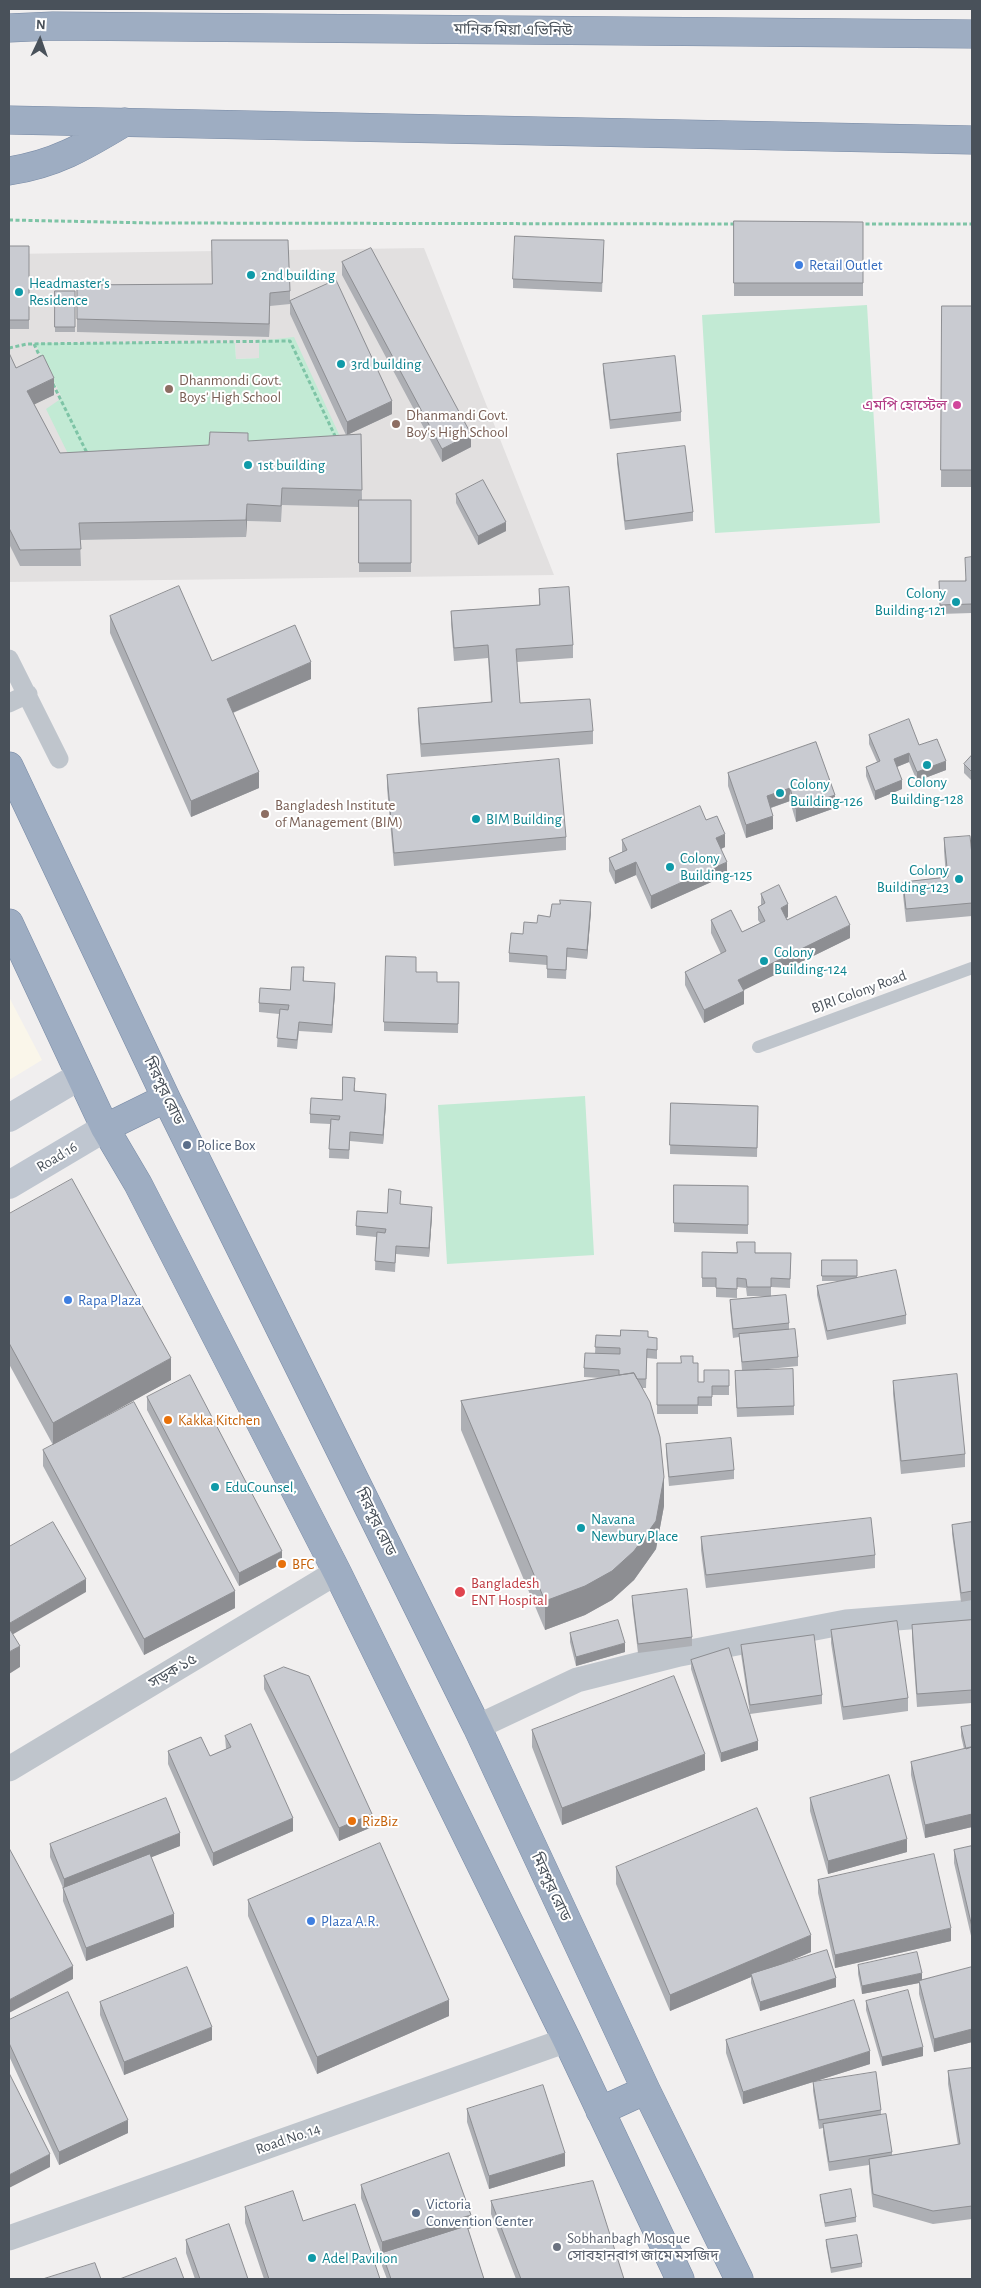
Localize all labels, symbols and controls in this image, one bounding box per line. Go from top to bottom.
north arrow [15,15,65,65]
text: N [36,18,46,32]
street label: মানিক মিয়া এভিনিউ [453,20,573,40]
place label: Retail Outlet [809,256,883,274]
marker: Retail Outlet [793,259,805,271]
place label: 2nd building [261,266,335,284]
marker: 2nd building [245,269,257,281]
place label: Headmaster's Residence [29,274,110,309]
marker: Headmaster's Residence [13,286,25,298]
place label: 3rd building [351,355,421,373]
marker: 3rd building [335,358,347,370]
place label: Dhanmondi Govt. Boys' High School [179,371,282,406]
marker: Dhanmondi Govt. Boys' High School [163,383,175,395]
place label: এমপি হোস্টেল [862,396,947,414]
marker: এমপি হোস্টেল [951,399,963,411]
place label: Dhanmandi Govt. Boy's High School [406,406,508,441]
marker: Dhanmandi Govt. Boy's High School [390,418,402,430]
place label: 1st building [258,456,325,474]
marker: 1st building [242,459,254,471]
place label: Colony Building-121 [875,584,946,619]
marker: Colony Building-121 [950,596,962,608]
marker: Colony Building-128 [921,759,933,771]
place label: Colony Building-128 [890,773,964,808]
place label: Colony Building-126 [790,775,863,810]
marker: Colony Building-126 [774,787,786,799]
place label: Bangladesh Institute of Management (BIM) [275,796,403,831]
marker: Bangladesh Institute of Management (BIM) [259,808,271,820]
place label: BIM Building [486,810,562,828]
marker: BIM Building [470,813,482,825]
place label: Colony Building-125 [680,849,752,884]
marker: Colony Building-125 [664,861,676,873]
place label: Colony Building-123 [877,861,949,896]
marker: Colony Building-123 [953,873,965,885]
place label: Colony Building-124 [774,943,847,978]
marker: Colony Building-124 [758,955,770,967]
street label: BJRI Colony Road [809,967,909,1017]
street label: মিরপুর রোড [140,1054,188,1128]
place label: Police Box [197,1136,256,1154]
street label: Road 16 [33,1138,81,1176]
marker: Police Box [181,1139,193,1151]
place label: Rapa Plaza [78,1291,142,1309]
marker: Rapa Plaza [62,1294,74,1306]
place label: Kakka Kitchen [178,1411,260,1429]
marker: Kakka Kitchen [162,1414,174,1426]
place label: EduCounsel, [225,1478,297,1496]
marker: EduCounsel, [209,1481,221,1493]
street label: মিরপুর রোড [352,1485,400,1559]
place label: Navana Newbury Place [591,1510,678,1545]
marker: Navana Newbury Place [575,1522,587,1534]
place label: BFC [292,1555,314,1573]
marker: BFC [276,1558,288,1570]
place label: Bangladesh ENT Hospital [471,1574,548,1609]
marker: Bangladesh ENT Hospital [453,1585,467,1599]
street label: সড়ক ১৫ [146,1650,200,1692]
place label: RizBiz [362,1812,398,1830]
marker: RizBiz [346,1815,358,1827]
street label: মিরপুর রোড [527,1850,575,1924]
place label: Plaza A.R. [321,1912,379,1930]
marker: Plaza A.R. [305,1915,317,1927]
street label: Road No. 14 [253,2120,323,2158]
place label: Victoria Convention Center [426,2195,533,2230]
marker: Victoria Convention Center [410,2207,422,2219]
place label: Sobhanbagh Mosque সোবহানবাগ জামে মসজিদ [567,2229,719,2264]
marker: Sobhanbagh Mosque সোবহানবাগ জামে মসজিদ [551,2241,563,2253]
place label: Adel Pavilion [322,2249,398,2267]
marker: Adel Pavilion [306,2252,318,2264]

